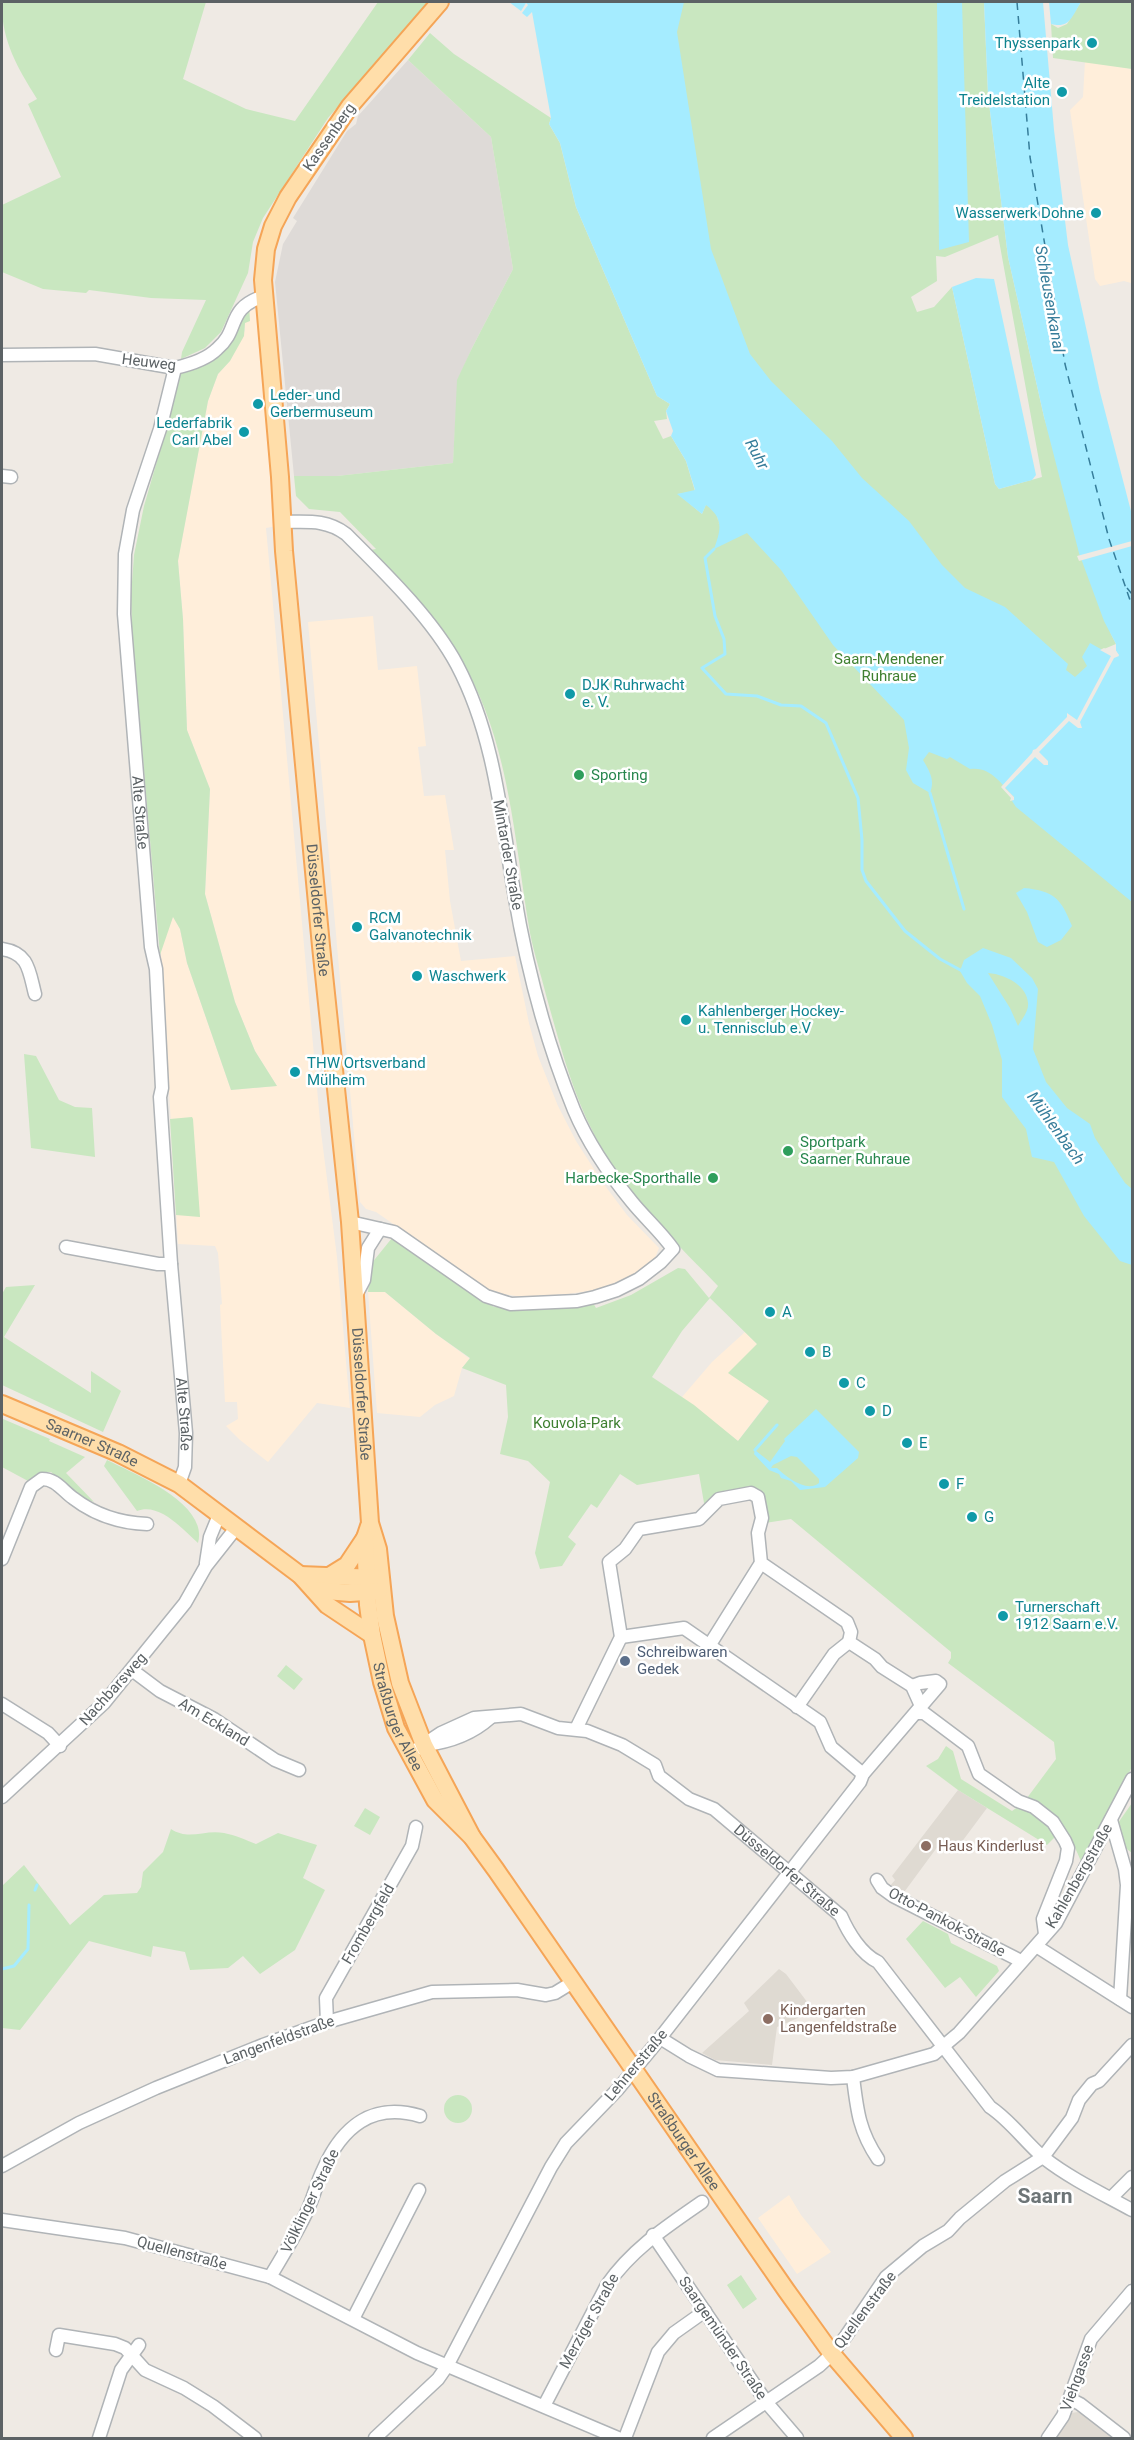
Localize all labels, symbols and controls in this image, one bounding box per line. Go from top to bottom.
place label: Thyssenpark [995,34,1080,52]
marker: Thyssenpark [1085,36,1099,50]
place label: Alte Treidelstation [959,74,1050,109]
marker: Alte Treidelstation [1055,85,1069,99]
street label: Kassenberg [299,99,359,175]
place label: Wasserwerk Dohne [956,204,1084,222]
marker: Wasserwerk Dohne [1089,206,1103,220]
water label: Schleusenkanal [1031,244,1069,354]
street label: Heuweg [121,350,177,374]
place label: Leder- und Gerbermuseum [270,386,373,421]
marker: Leder- und Gerbermuseum [251,397,265,411]
place label: Lederfabrik Carl Abel [156,414,232,449]
marker: Lederfabrik Carl Abel [237,425,251,439]
water label: Ruhr [741,435,773,473]
park label: Saarn-Mendener Ruhraue [834,650,944,685]
place label: DJK Ruhrwacht e. V. [582,676,685,711]
marker: DJK Ruhrwacht e. V. [563,687,577,701]
place label: Sporting [591,766,648,784]
marker: Sporting [572,768,586,782]
street label: Alte Straße [128,775,152,850]
street label: Mintarder Straße [489,798,527,912]
street label: Düsseldorfer Straße [302,843,333,977]
place label: RCM Galvanotechnik [369,909,472,944]
marker: RCM Galvanotechnik [350,920,364,934]
place label: Waschwerk [429,967,506,985]
marker: Waschwerk [410,969,424,983]
place label: Kahlenberger Hockey- u. Tennisclub e.V [698,1002,844,1037]
marker: Kahlenberger Hockey- u. Tennisclub e.V [679,1013,693,1027]
place label: THW Ortsverband Mülheim [307,1054,426,1089]
marker: THW Ortsverband Mülheim [288,1065,302,1079]
water label: Mühlenbach [1023,1088,1089,1168]
place label: Sportpark Saarner Ruhraue [800,1133,910,1168]
marker: Sportpark Saarner Ruhraue [781,1144,795,1158]
place label: Harbecke-Sporthalle [565,1169,701,1187]
marker: Harbecke-Sporthalle [706,1171,720,1185]
place label: A [782,1303,792,1321]
marker: A [763,1305,777,1319]
street label: Düsseldorfer Straße [348,1327,375,1461]
place label: B [822,1343,831,1361]
marker: B [803,1345,817,1359]
place label: C [856,1374,866,1392]
marker: C [837,1376,851,1390]
street label: Alte Straße [172,1377,195,1451]
place label: D [882,1402,892,1420]
marker: D [863,1404,877,1418]
park label: Kouvola-Park [533,1414,621,1432]
street label: Saarner Straße [43,1415,141,1471]
place label: E [919,1434,928,1452]
marker: E [900,1436,914,1450]
place label: F [956,1475,964,1493]
marker: F [937,1477,951,1491]
place label: G [984,1508,994,1526]
marker: G [965,1510,979,1524]
place label: Turnerschaft 1912 Saarn e.V. [1015,1598,1119,1633]
marker: Turnerschaft 1912 Saarn e.V. [996,1609,1010,1623]
place label: Schreibwaren Gedek [637,1643,728,1678]
street label: Nachbarsweg [76,1649,150,1729]
marker: Schreibwaren Gedek [618,1654,632,1668]
street label: Straßburger Allee [369,1661,427,1774]
street label: Am Eckland [175,1694,253,1750]
street label: Kahlenbergstraße [1042,1820,1116,1932]
street label: Düsseldorfer Straße [730,1821,844,1920]
place label: Haus Kinderlust [938,1837,1044,1855]
marker: Haus Kinderlust [919,1839,933,1853]
street label: Frombergfeld [338,1881,398,1967]
street label: Otto-Pankok-Straße [885,1884,1009,1960]
place label: Kindergarten Langenfeldstraße [780,2001,897,2036]
street label: Langenfeldstraße [221,2012,337,2068]
marker: Kindergarten Langenfeldstraße [761,2012,775,2026]
street label: Lehnerstraße [601,2025,671,2105]
street label: Straßburger Allee [643,2089,724,2194]
street label: Völklinger Straße [277,2146,343,2256]
district label: Saarn [1018,2184,1072,2208]
street label: Quellenstraße [135,2232,229,2274]
street label: Quellenstraße [830,2268,900,2352]
street label: Merziger Straße [555,2270,623,2372]
street label: Saargemünder Straße [675,2273,771,2403]
street label: Viehgasse [1057,2342,1097,2414]

